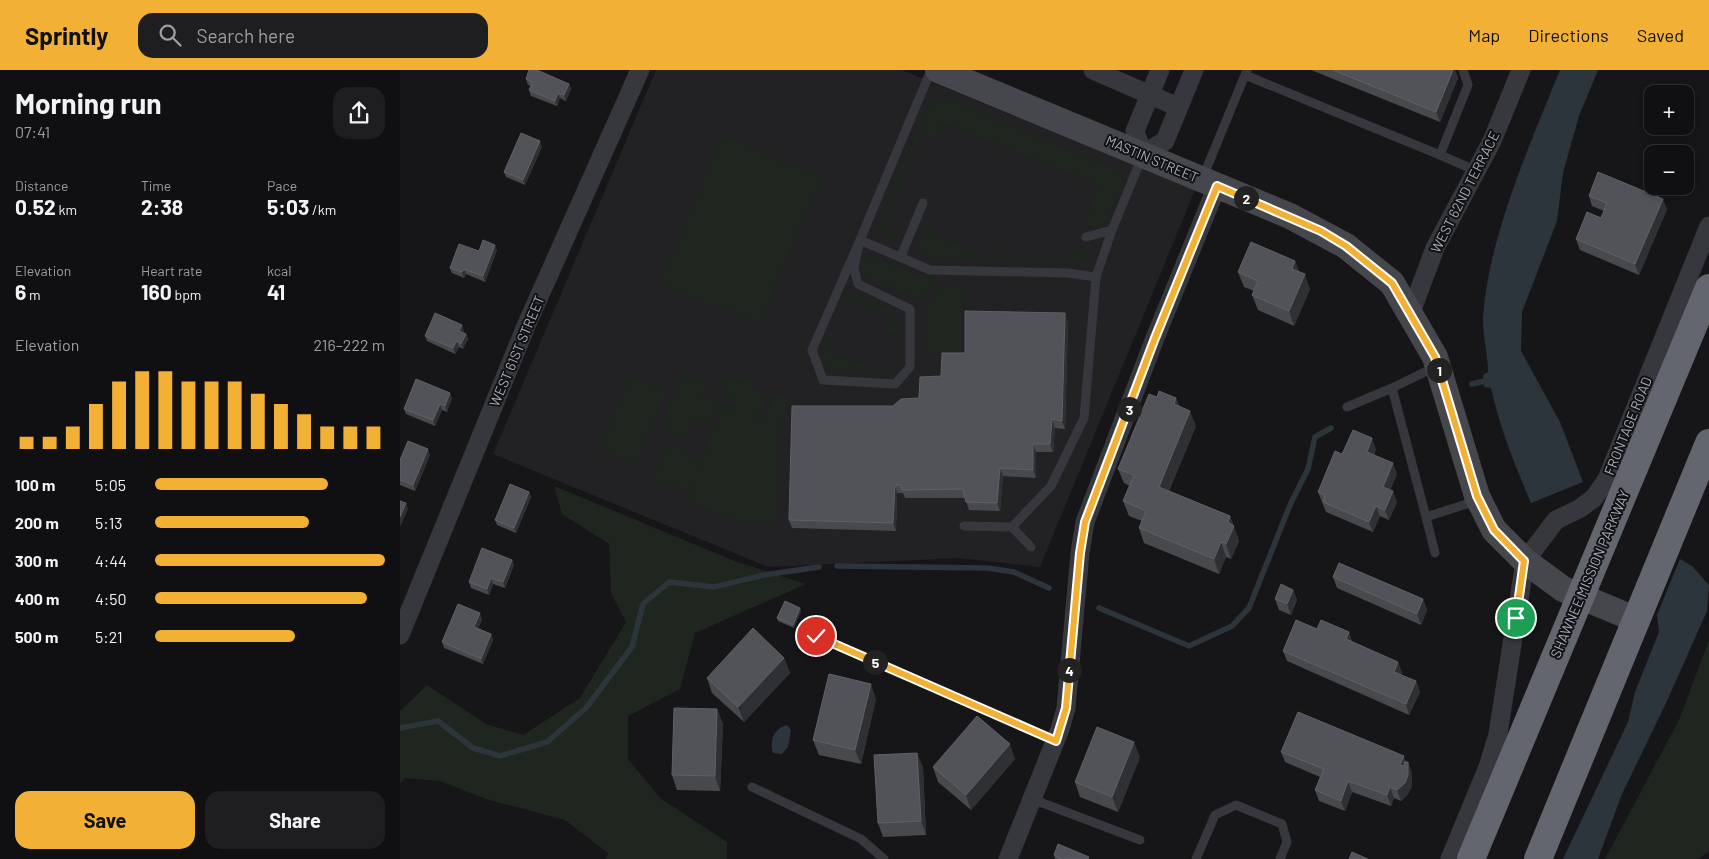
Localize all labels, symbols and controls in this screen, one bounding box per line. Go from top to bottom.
search box [138,13,488,58]
text: Sprintly [25,21,108,50]
icon: search [156,21,184,49]
text: Search here [196,24,295,47]
text: Map [1468,24,1500,46]
text: Directions [1528,24,1609,46]
text: Saved [1637,24,1684,46]
map controls [1644,85,1694,195]
button: + [1644,85,1694,135]
text: Morning run [15,86,162,120]
button: share [333,87,385,139]
text: 07:41 [15,122,50,141]
street label: WEST 62ND TERRACE [1427,128,1503,255]
street label: MASTIN STREET [1103,131,1201,186]
button: − [1644,145,1694,195]
text: Distance [15,177,68,194]
text: Time [141,177,171,194]
text: Pace [267,177,297,194]
pin: 2 [1234,186,1258,210]
text: 2 [1243,190,1250,207]
text: 0.52 [15,194,56,219]
text: 2:38 [141,194,183,219]
text: 5:03 [267,194,309,219]
text: km [56,201,77,218]
text: /km [309,201,336,218]
text: Elevation [15,262,71,279]
text: Heart rate [141,262,202,279]
text: kcal [267,262,291,279]
text: 6 [15,279,26,304]
text: 160 [141,279,172,304]
text: 41 [267,279,285,304]
text: m [26,286,41,303]
text: bpm [172,286,201,303]
street label: WEST 61ST STREET [485,293,548,409]
text: Elevation [15,335,79,354]
text: 216–222 m [313,335,385,354]
pin: 1 [1426,358,1452,382]
text: 1 [1437,362,1442,379]
street label: FRONTAGE ROAD [1600,374,1655,477]
pin: 3 [1116,396,1142,422]
text: 3 [1126,401,1133,418]
text: 100 m [15,475,55,494]
text: 5:05 [95,475,126,494]
street label: SHAWNEE MISSION PARKWAY [1546,487,1633,660]
text: 200 m [15,513,59,532]
text: 5:13 [95,513,123,532]
text: 300 m [15,551,58,570]
text: 4:44 [95,551,127,570]
text: 400 m [15,589,59,608]
text: 4:50 [95,589,127,608]
pin [1495,597,1537,639]
icon: arrive [1502,604,1530,632]
pin [795,615,837,657]
icon: check [802,622,830,650]
text: 500 m [15,627,58,646]
text: 5:21 [95,627,123,646]
pin: 5 [862,650,888,674]
text: 5 [872,654,879,671]
pin: 4 [1056,658,1082,682]
text: 4 [1065,662,1074,679]
button: Save [15,791,195,849]
button: Share [205,791,385,849]

